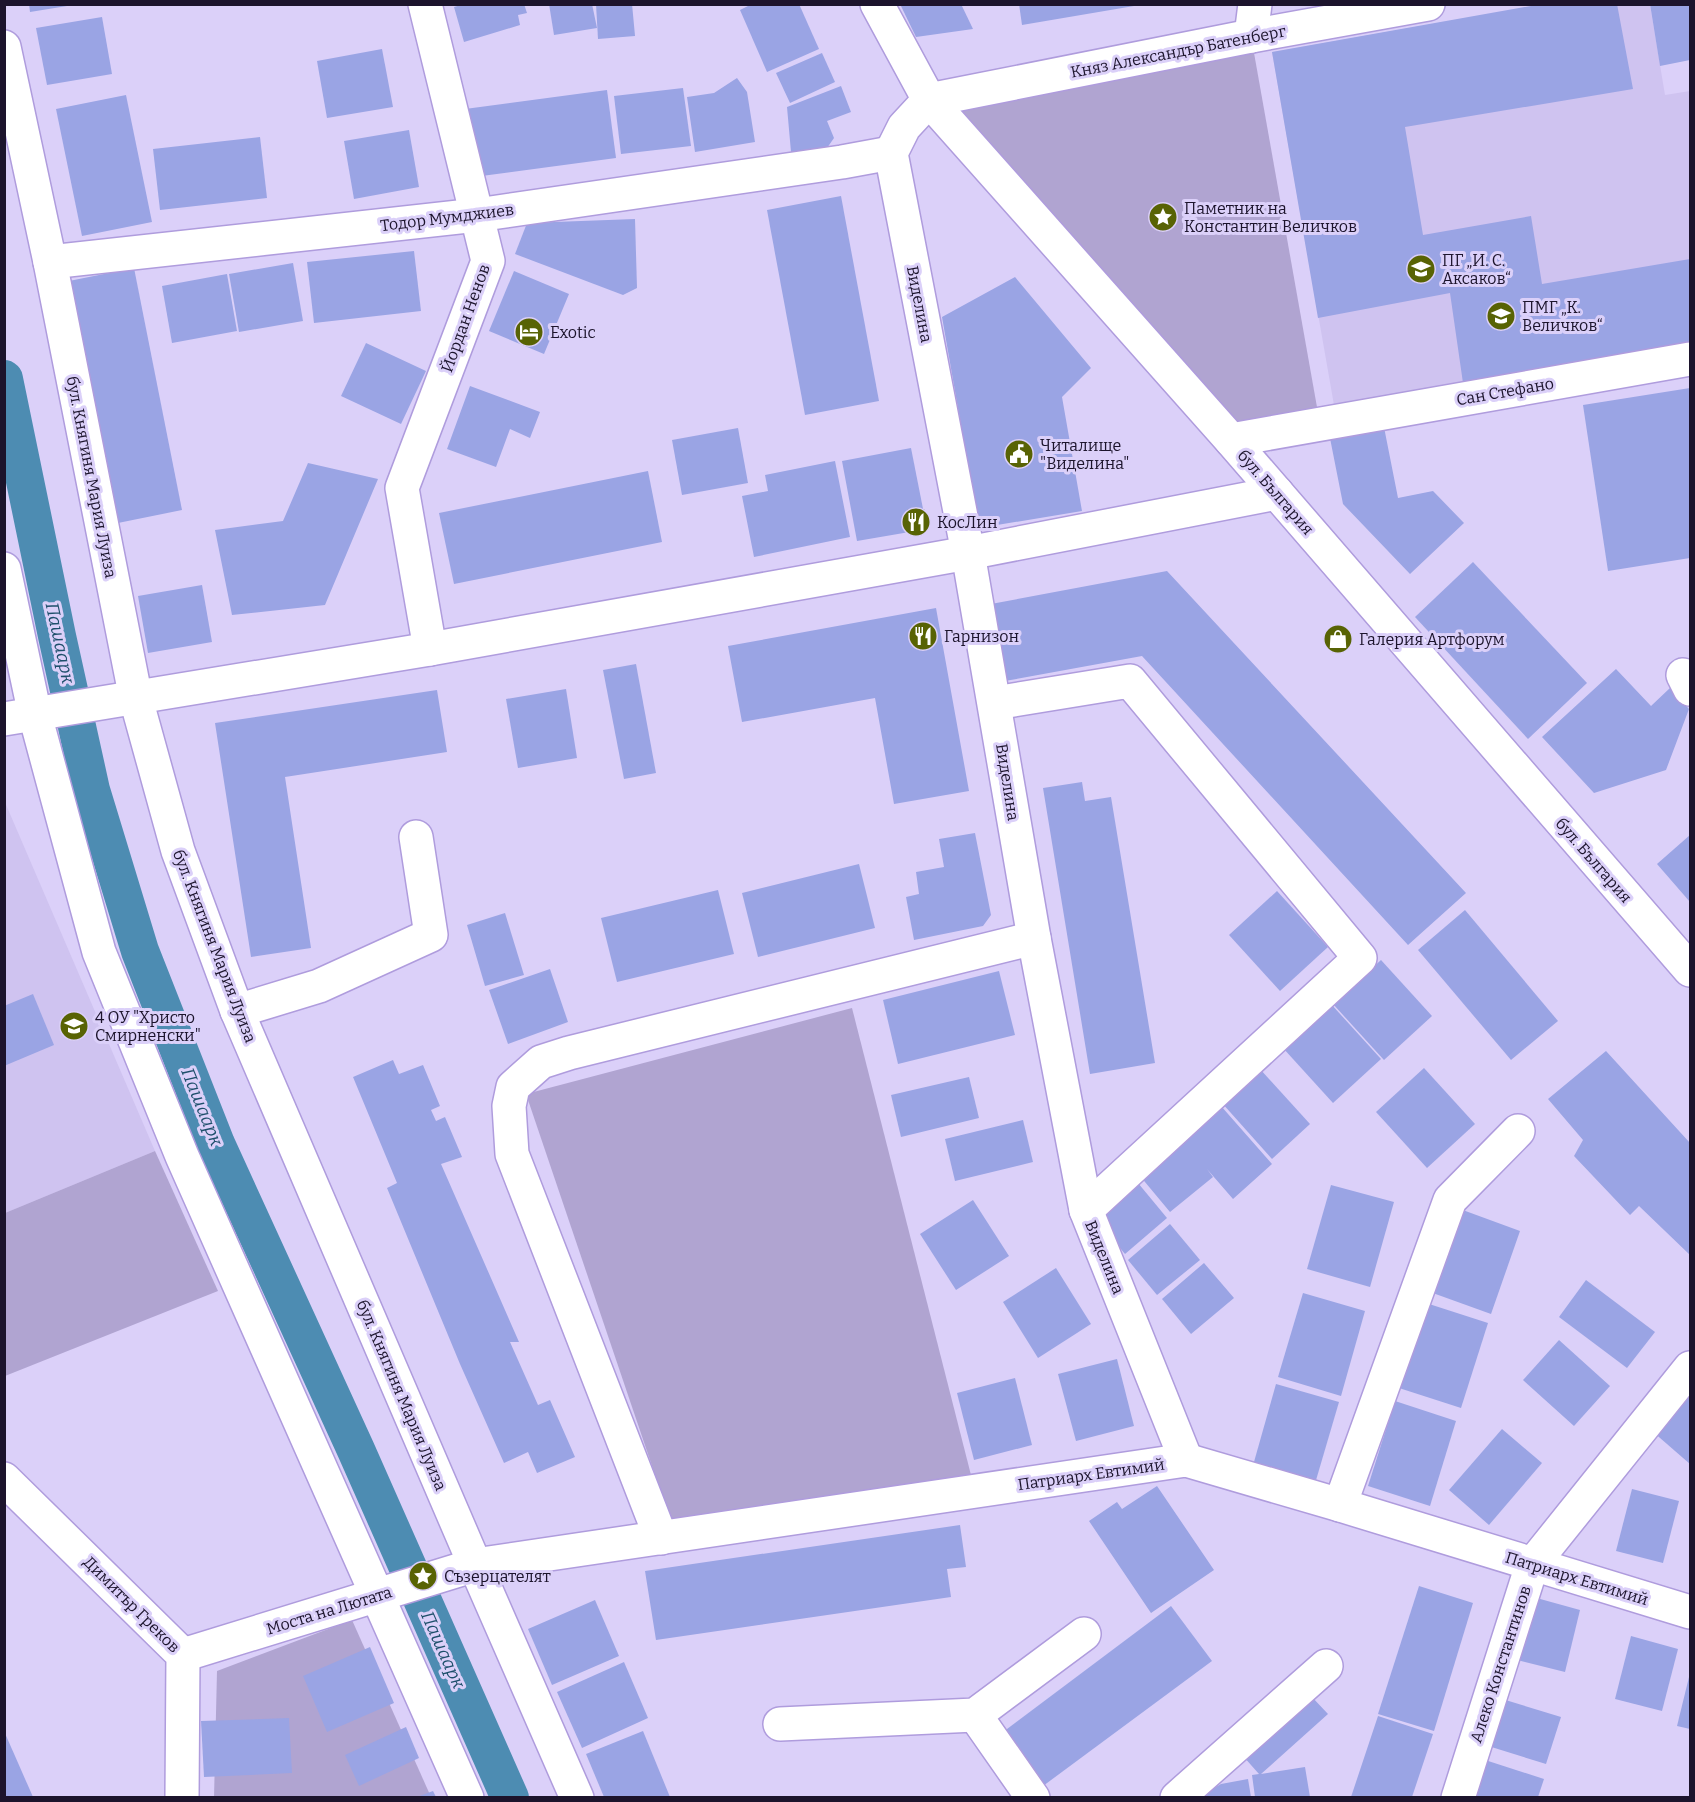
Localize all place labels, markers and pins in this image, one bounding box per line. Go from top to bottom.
place label: Паметник на Константин Величков [1184,199,1357,236]
place icon: Паметник на Константин Величков [1147,201,1179,233]
place label: ПГ „И. С. Аксаков“ [1442,251,1511,288]
school or university icon: ПГ „И. С. Аксаков“ [1405,253,1437,285]
place label: ПМГ „К. Величков“ [1522,298,1603,335]
school or university icon: ПМГ „К. Величков“ [1485,300,1517,332]
hotel icon: Exotic [513,316,545,348]
place label: Exotic [550,323,596,342]
place label: Читалище "Виделина" [1040,436,1129,473]
public building icon: Читалище "Виделина" [1003,438,1035,470]
restaurant icon: КосЛин [900,506,932,538]
place label: КосЛин [937,513,998,532]
restaurant icon: Гарнизон [907,620,939,652]
shop icon: Галерия Артфорум [1322,623,1354,655]
place label: Гарнизон [944,627,1019,646]
place label: Галерия Артфорум [1359,630,1505,649]
place label: 4 ОУ "Христо Смирненски" [95,1008,201,1045]
school or university icon: 4 ОУ "Христо Смирненски" [58,1010,90,1042]
place icon: Съзерцателят [407,1560,439,1592]
place label: Съзерцателят [444,1567,551,1586]

